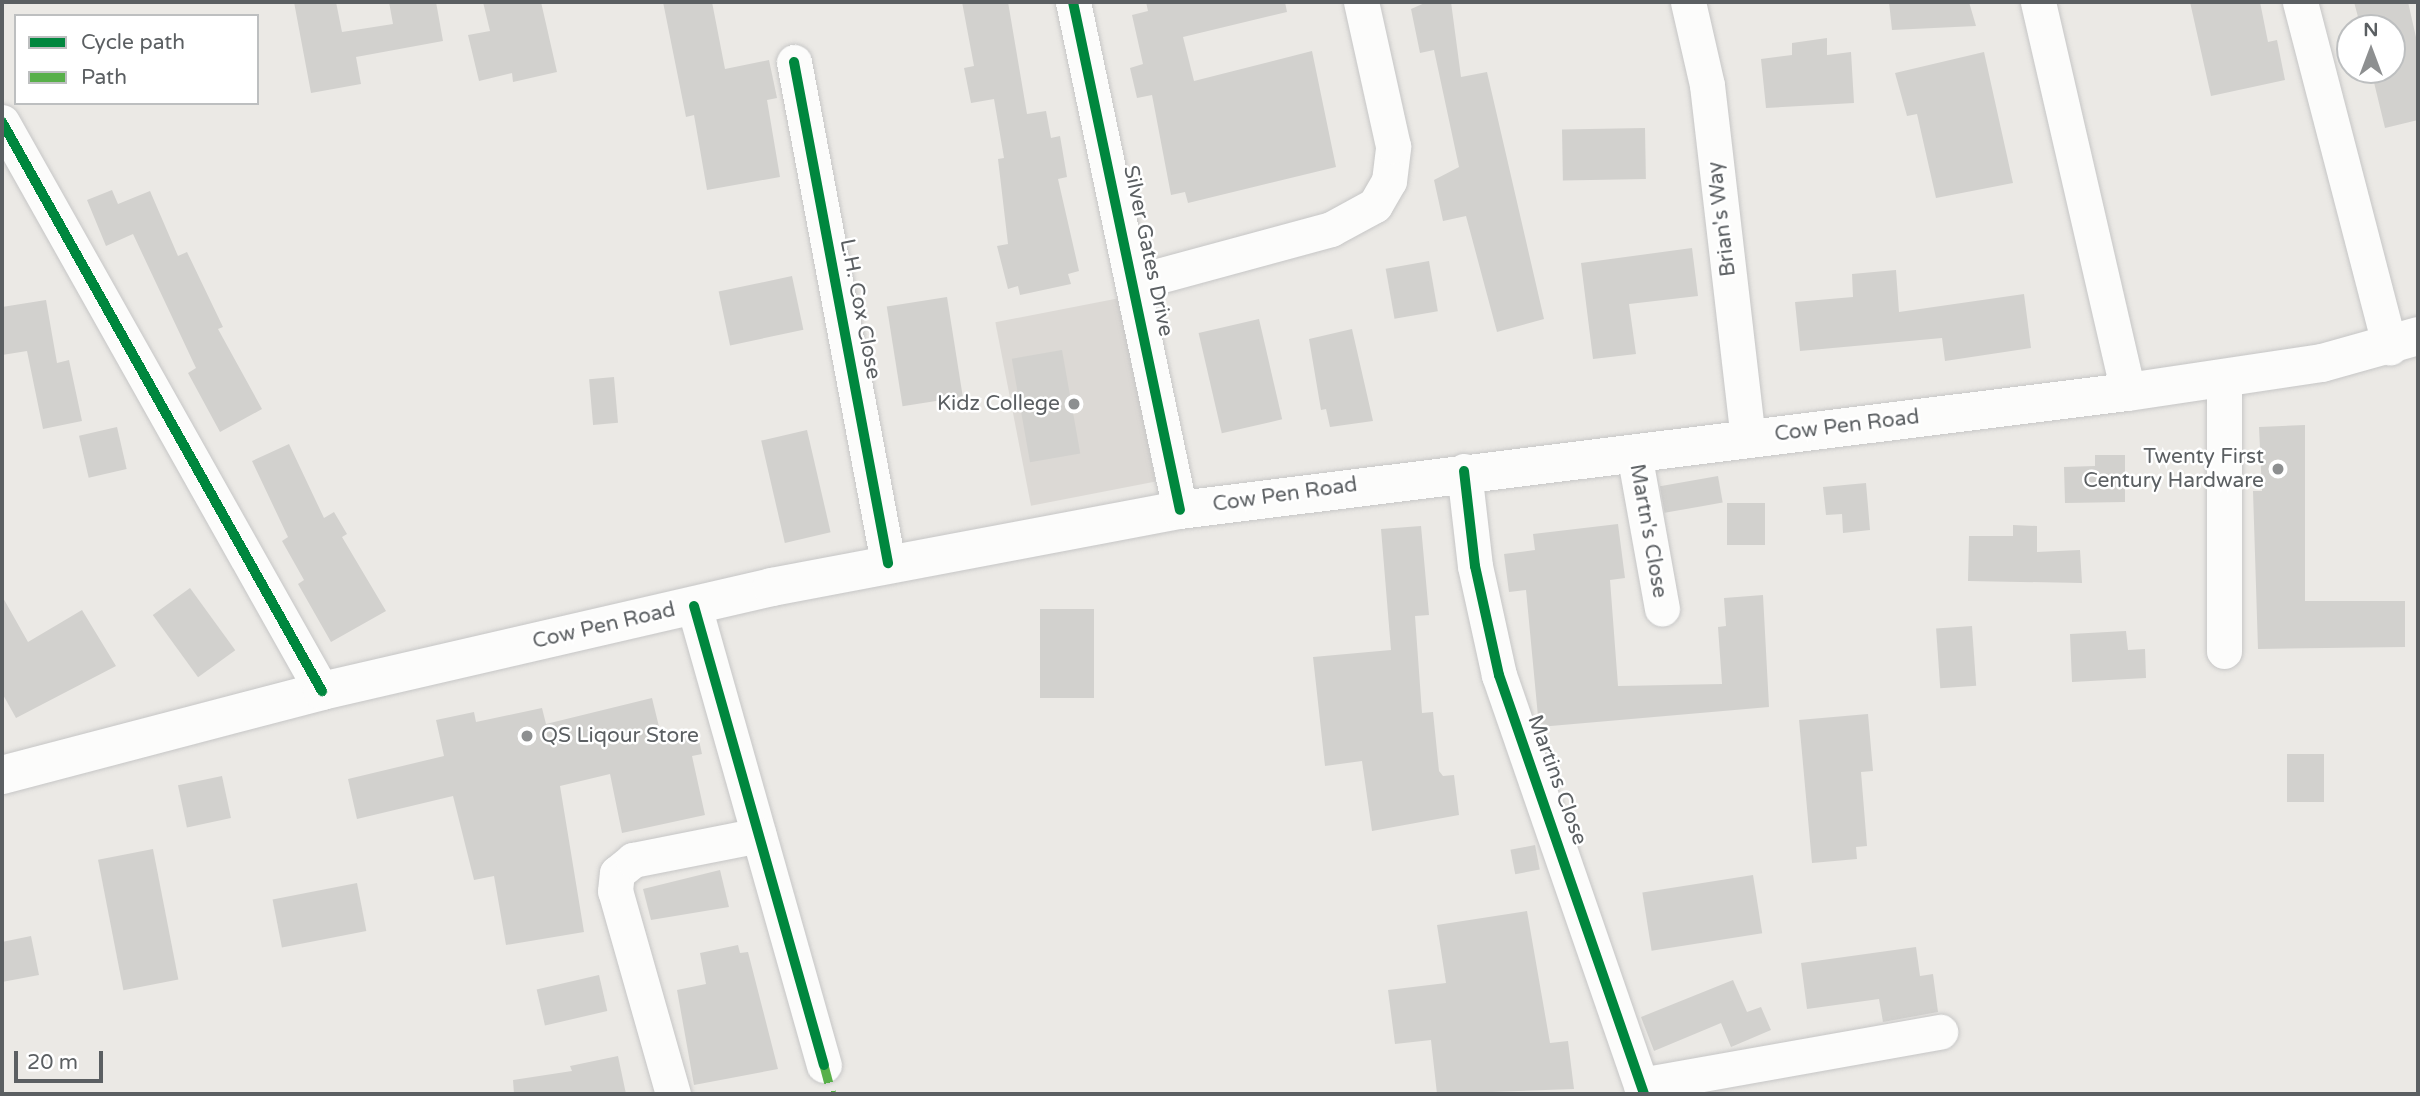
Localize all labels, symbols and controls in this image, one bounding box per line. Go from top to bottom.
legend [14,14,259,105]
north arrow [2336,14,2406,84]
text: N [2363,19,2379,41]
text: Cycle path [81,30,185,55]
text: Path [81,65,127,90]
street label: Brian's Way [1702,160,1742,278]
street label: Silver Gates Drive [1118,163,1178,339]
street label: L.H. Cox Close [834,237,886,381]
place label: Kidz College [937,391,1060,417]
marker: Kidz College [1066,396,1082,412]
street label: Cow Pen Road [1773,405,1921,447]
place label: Twenty First Century Hardware [2083,444,2264,494]
marker: Twenty First Century Hardware [2270,461,2286,477]
street label: Martn's Close [1624,462,1672,600]
street label: Cow Pen Road [1211,472,1359,518]
street label: Cow Pen Road [530,597,678,655]
street label: Martins Close [1522,712,1592,848]
place label: QS Liqour Store [541,723,699,749]
marker: QS Liqour Store [519,728,535,744]
scale bar [18,1036,107,1080]
text: 20 m [27,1050,78,1075]

